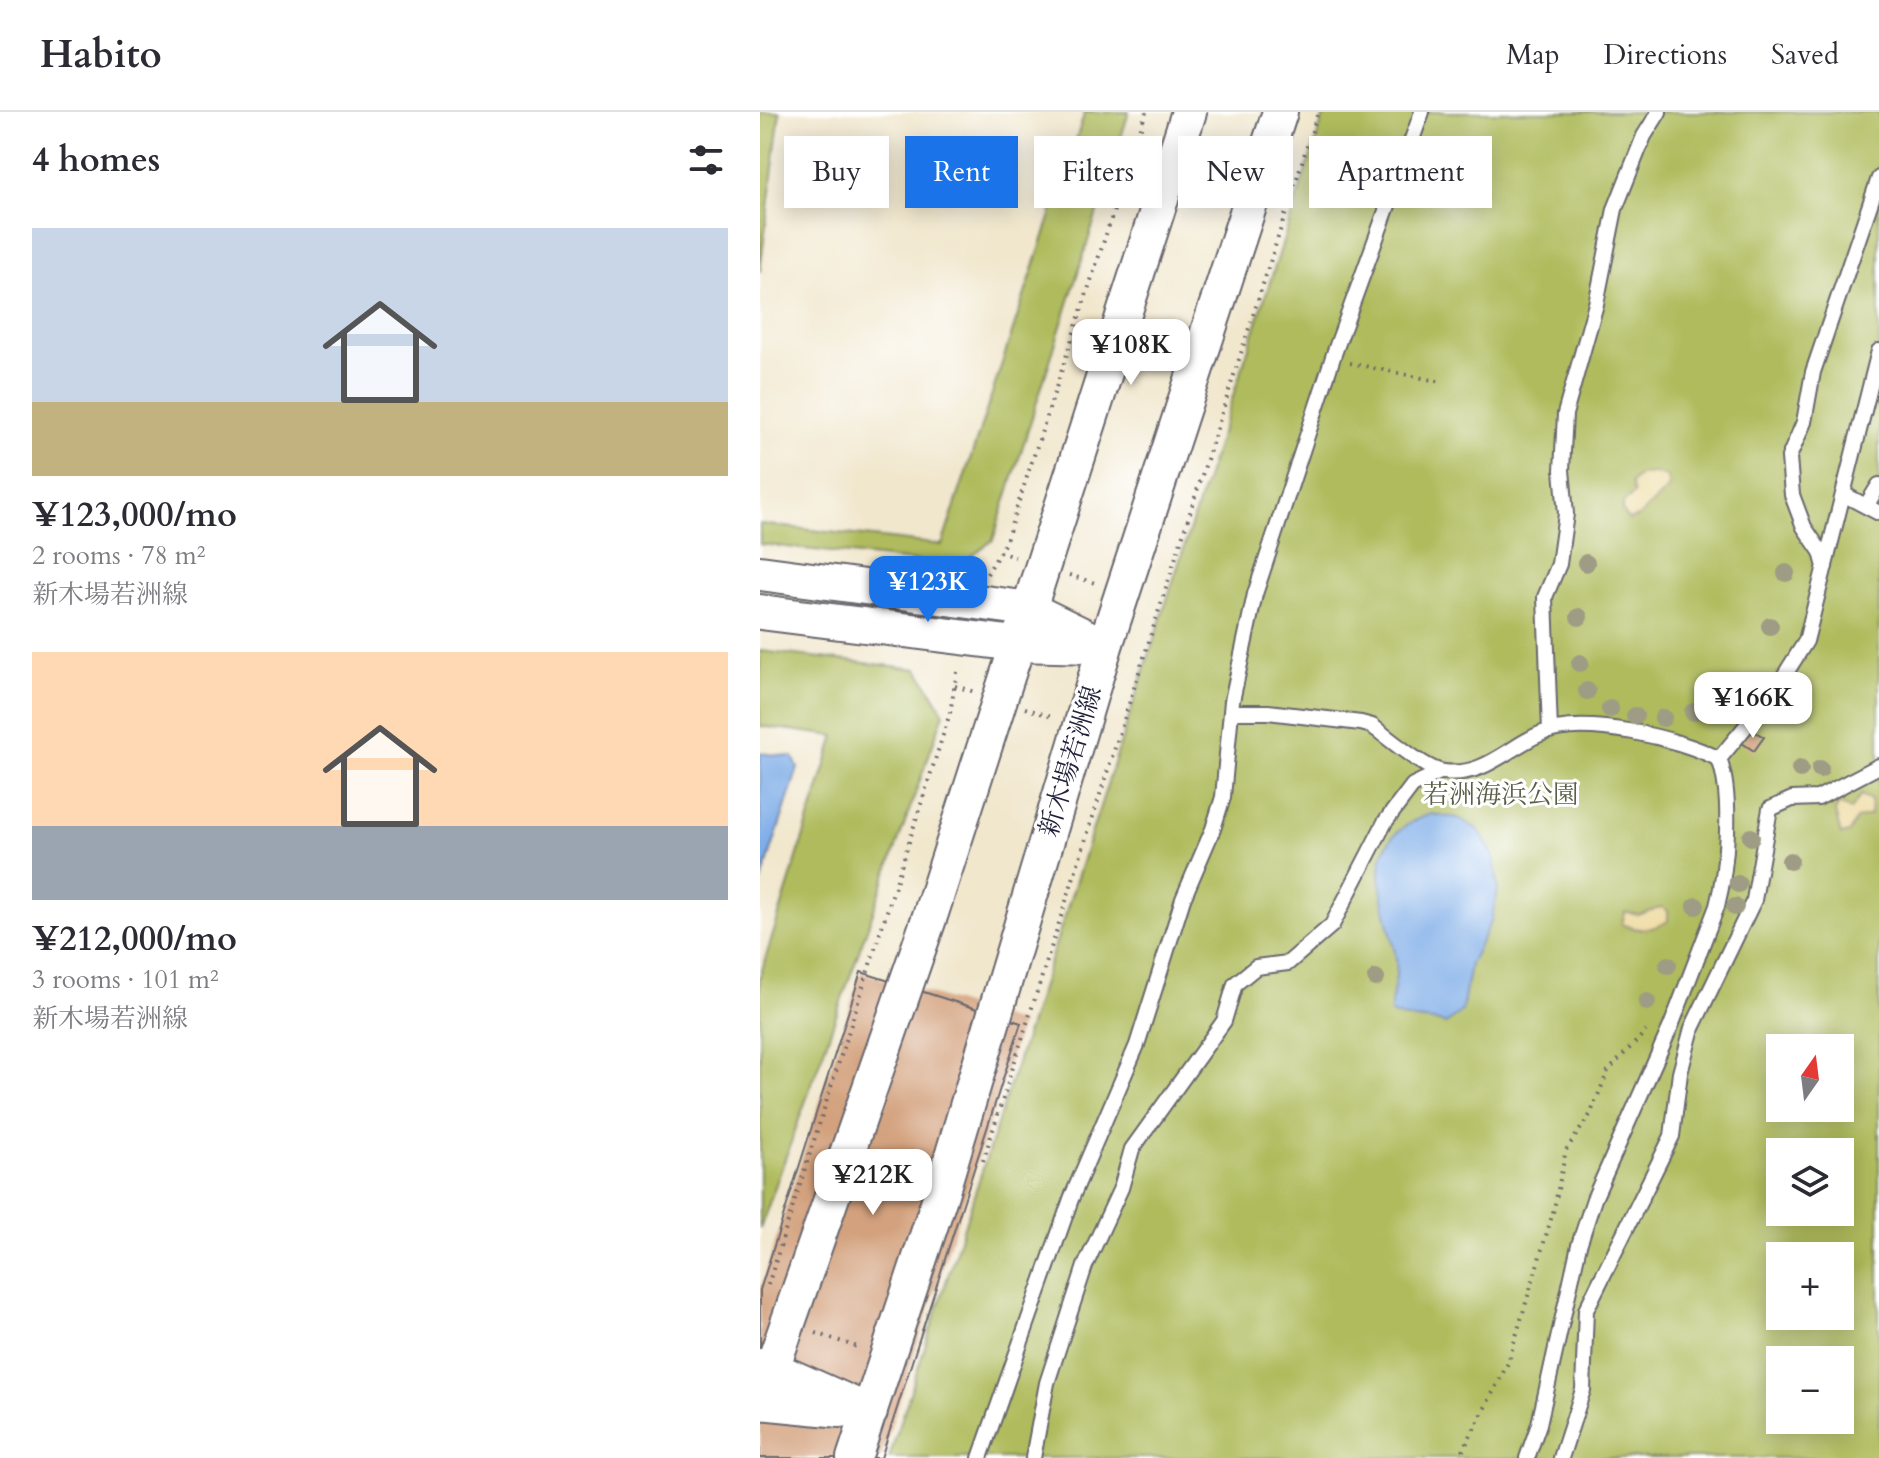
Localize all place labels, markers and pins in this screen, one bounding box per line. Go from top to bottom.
pin: ¥108K [1075,319,1187,387]
pin: ¥123K [872,556,984,624]
pin: ¥166K [1697,672,1809,740]
pin: ¥212K [817,1149,929,1217]

